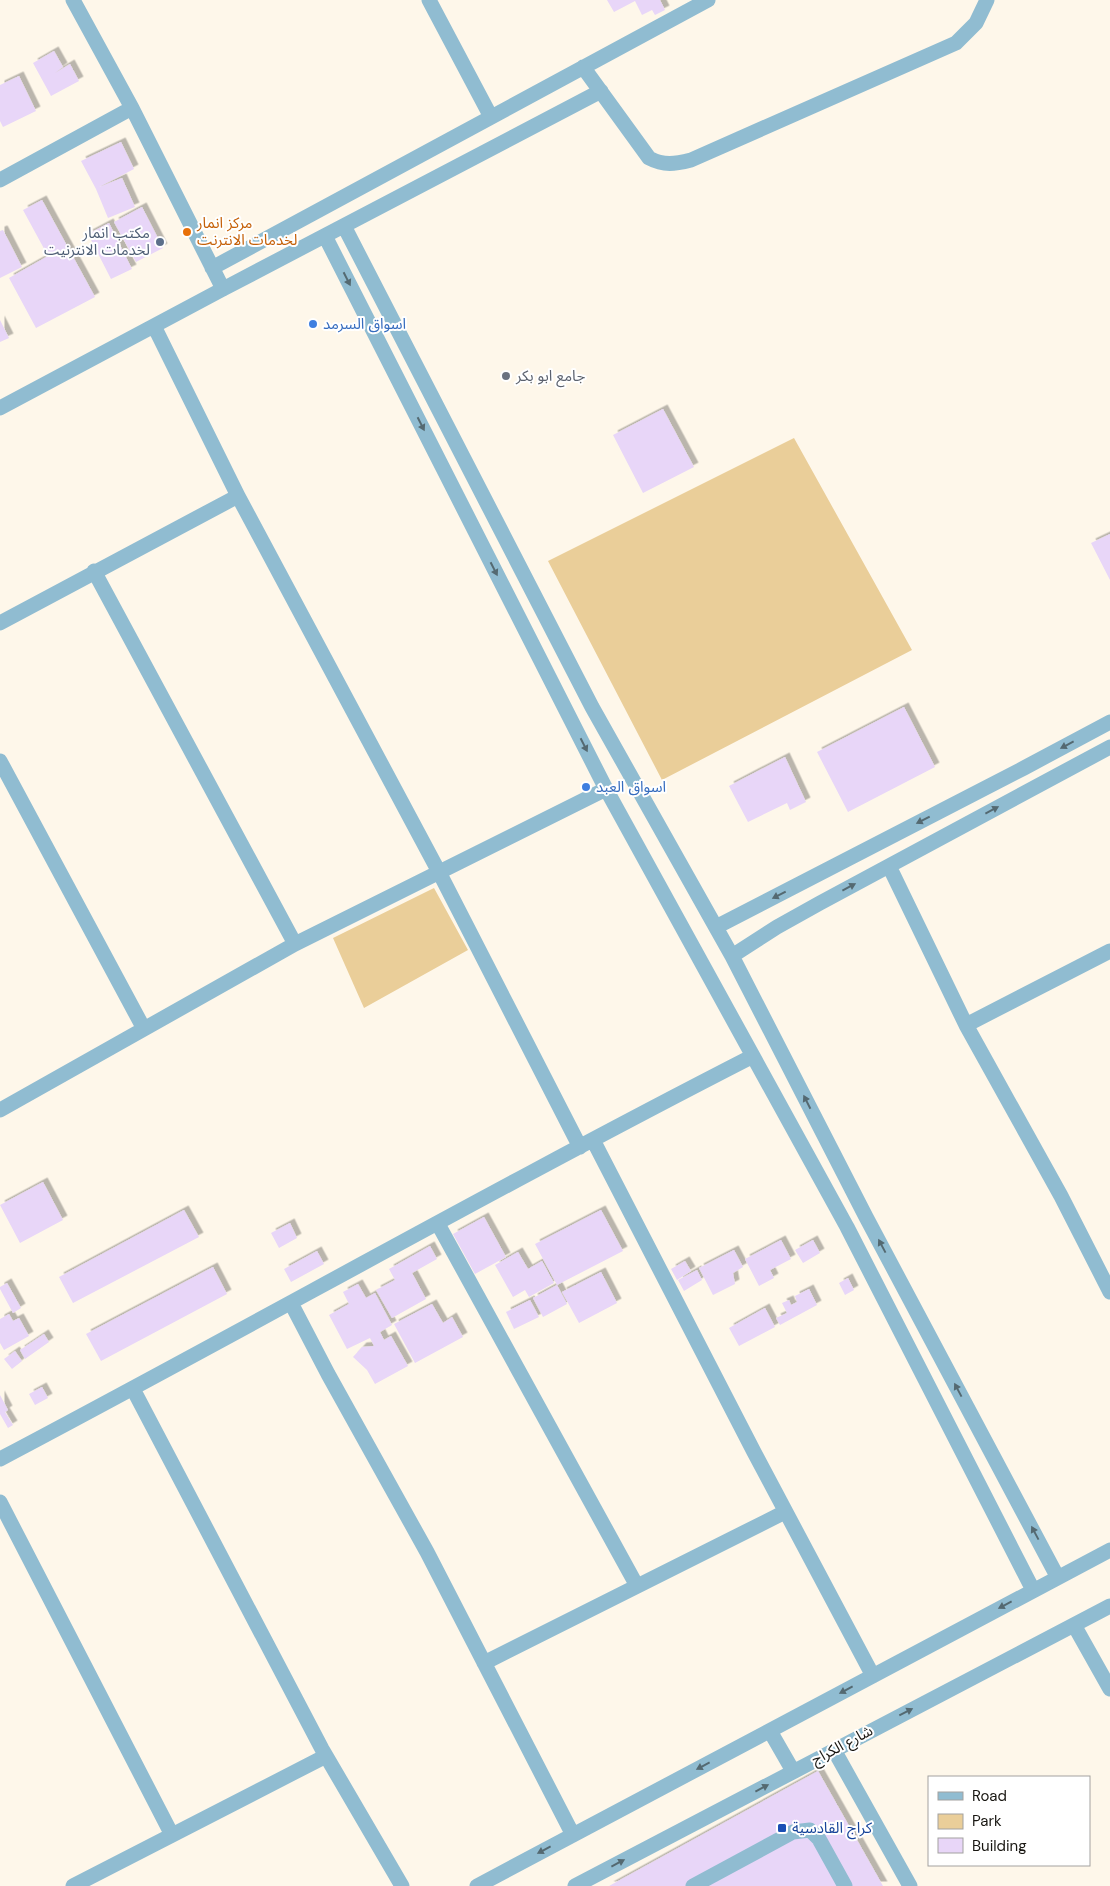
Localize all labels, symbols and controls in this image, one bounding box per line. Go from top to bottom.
place label: مركز انمار لخدمات الانترنت [196,213,298,250]
place label: مكتب انمار لخدمات الانترنيت [44,223,150,260]
marker: مركز انمار لخدمات الانترنت [181,226,193,238]
marker: مكتب انمار لخدمات الانترنيت [154,236,166,248]
one-way arrow [343,272,351,286]
place label: اسواق السرمد [323,314,406,334]
marker: اسواق السرمد [307,318,319,330]
place label: جامع ابو بكر [515,366,585,388]
marker: جامع ابو بكر [500,370,512,382]
one-way arrow [417,417,425,431]
one-way arrow [490,562,498,576]
one-way arrow [580,738,588,752]
one-way arrow [1060,741,1074,749]
place label: اسواق العبد [596,777,666,797]
marker: اسواق العبد [580,781,592,793]
one-way arrow [985,806,1000,814]
one-way arrow [917,816,930,825]
one-way arrow [842,883,857,891]
one-way arrow [772,891,786,899]
one-way arrow [803,1095,811,1109]
one-way arrow [878,1239,886,1254]
one-way arrow [954,1383,962,1397]
one-way arrow [1030,1527,1039,1540]
one-way arrow [998,1601,1012,1609]
one-way arrow [839,1686,854,1694]
one-way arrow [899,1708,913,1716]
street label: شارع الكراج [808,1720,877,1771]
one-way arrow [696,1762,710,1770]
legend [928,1776,1090,1866]
one-way arrow [755,1783,769,1792]
text: Road [972,1786,1007,1806]
text: Park [972,1811,1002,1831]
place label: كراج القادسية [792,1818,873,1840]
marker: كراج القادسية [776,1822,788,1834]
text: Building [972,1836,1027,1856]
one-way arrow [537,1846,550,1855]
one-way arrow [611,1859,626,1867]

